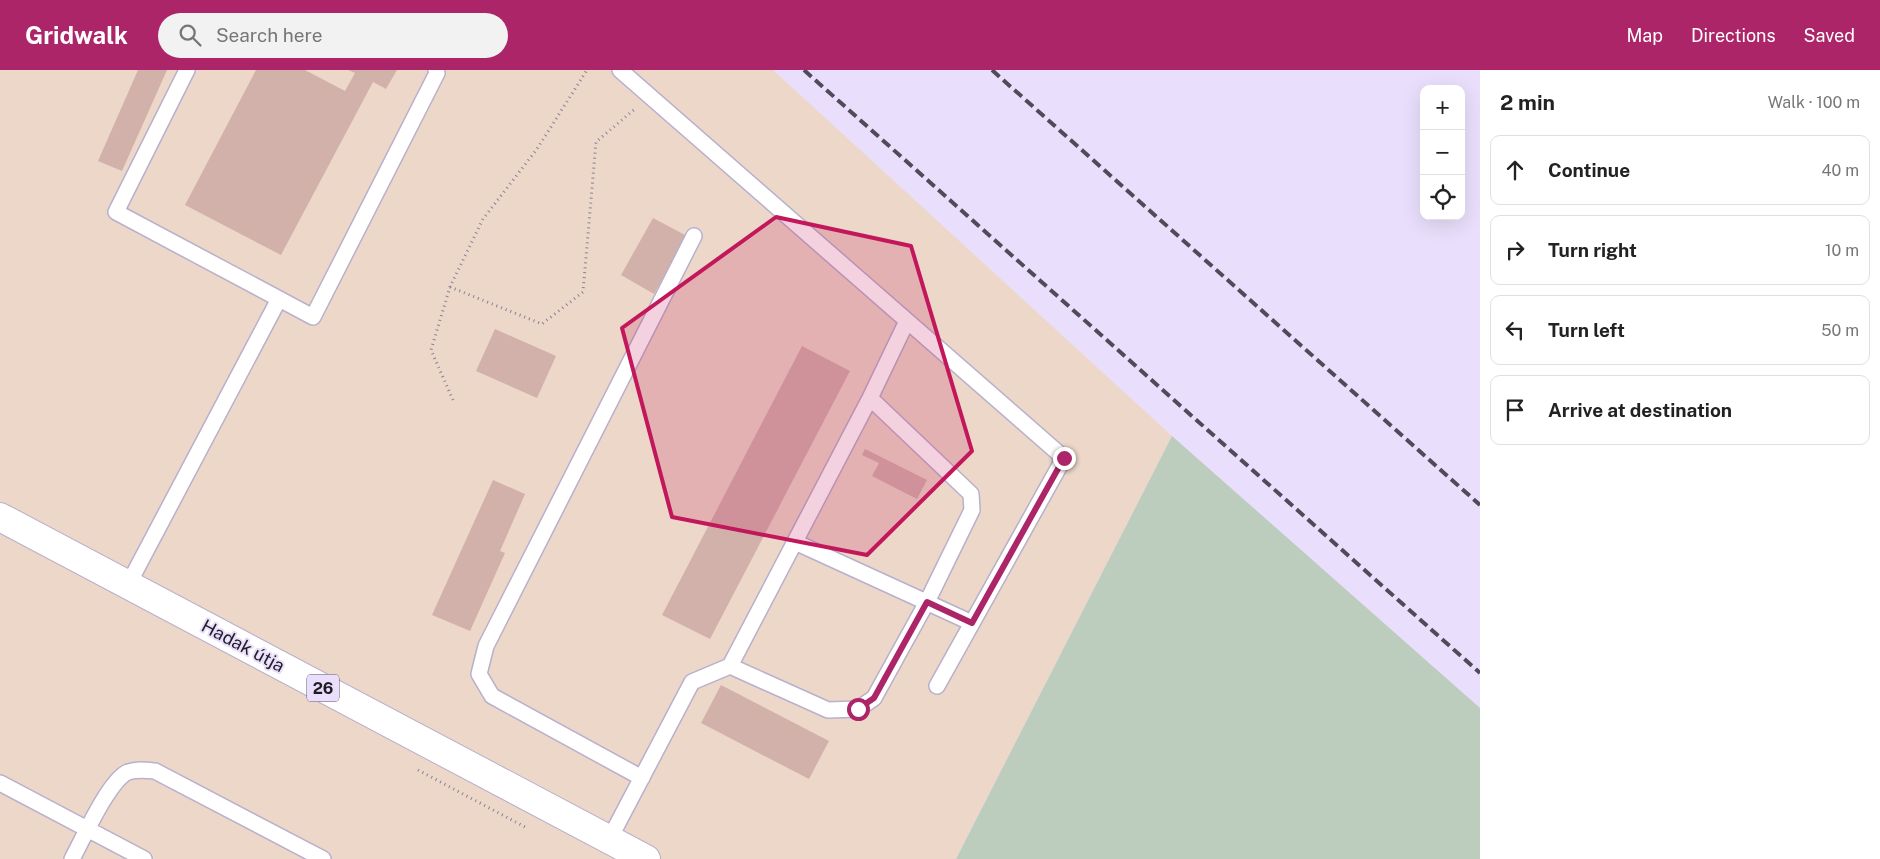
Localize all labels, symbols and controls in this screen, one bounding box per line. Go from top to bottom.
search box [158,13,508,58]
text: Gridwalk [25,21,128,49]
icon: search [176,21,204,49]
text: Search here [216,24,323,46]
text: Map [1626,25,1663,46]
text: Directions [1691,25,1776,46]
text: Saved [1804,25,1855,46]
map controls [1420,85,1465,220]
button: + [1420,85,1465,130]
text: 2 min [1500,90,1555,115]
text: Walk · 100 m [1768,93,1860,112]
button: − [1420,130,1465,175]
icon: ahead [1501,156,1529,184]
text: Continue [1548,159,1630,181]
text: 40 m [1821,161,1859,180]
button: locate [1420,175,1465,220]
icon: right [1501,236,1529,264]
text: Turn right [1548,239,1637,261]
text: 10 m [1825,241,1859,260]
icon: left [1501,316,1529,344]
text: Turn left [1548,319,1625,341]
text: 50 m [1821,321,1859,340]
icon: arrive [1501,396,1529,424]
text: Arrive at destination [1548,399,1732,421]
route end [1053,447,1076,470]
street label: Hadak útja [198,615,288,676]
road number: 26 [307,674,339,702]
route start [847,698,870,721]

